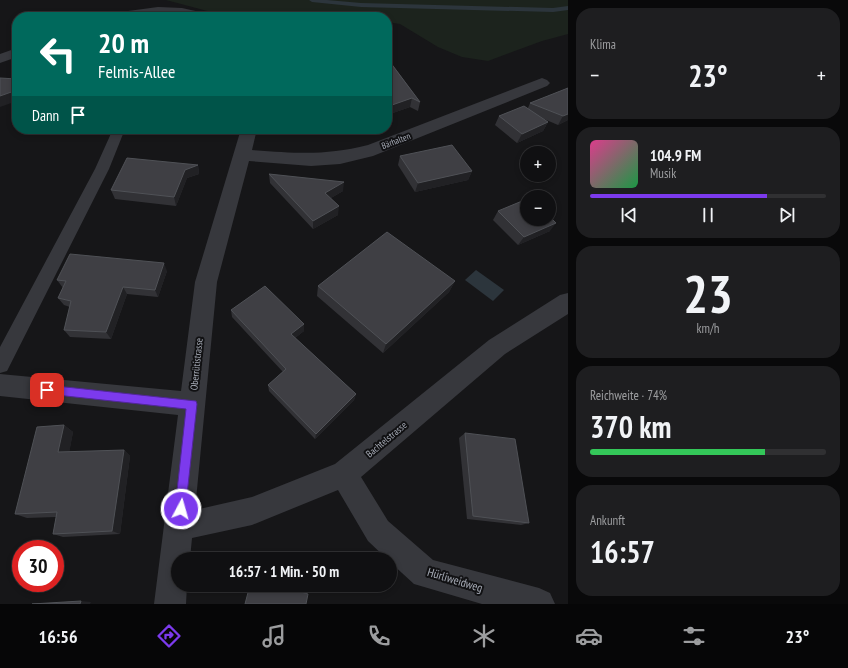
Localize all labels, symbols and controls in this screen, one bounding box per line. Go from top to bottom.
text: 20 m [98,24,149,61]
icon: left [32,28,84,80]
text: Klima [590,36,616,53]
text: 23° [688,56,728,95]
text: Felmis-Allee [98,60,176,83]
text: − [590,61,599,89]
text: + [817,61,826,89]
icon: arrive [67,104,89,126]
text: Dann [32,106,59,125]
street label: Bärhalten [380,130,412,151]
map controls [520,146,556,226]
button: + [520,146,556,182]
text: 104.9 FM [650,146,701,165]
text: Musik [650,165,676,182]
button: − [520,190,556,226]
icon: previous [618,204,640,226]
icon: pause [697,204,719,226]
icon: next [776,204,798,226]
text: 23 [683,260,733,327]
text: km/h [696,320,720,337]
street label: Oberrütistrasse [187,337,206,391]
pin [30,373,64,407]
icon: arrive [36,379,58,401]
text: Reichweite · 74% [590,387,667,404]
text: 370 km [590,407,671,446]
street label: Bachtelstrasse [363,418,409,460]
position arrow [160,488,202,530]
text: Ankunft [590,512,625,529]
text: 16:57 [590,532,655,571]
speed limit sign: 30 [12,540,64,592]
text: 16:57 · 1 Min. · 50 m [229,562,339,581]
street label: Hürliweidweg [426,564,485,595]
icon: directions [155,622,183,650]
icon: music [260,622,288,650]
icon: phone [365,622,393,650]
icon: climate [470,622,498,650]
icon: car [575,622,603,650]
icon: filters [680,622,708,650]
text: 16:56 [39,625,78,648]
text: 23° [786,625,809,648]

